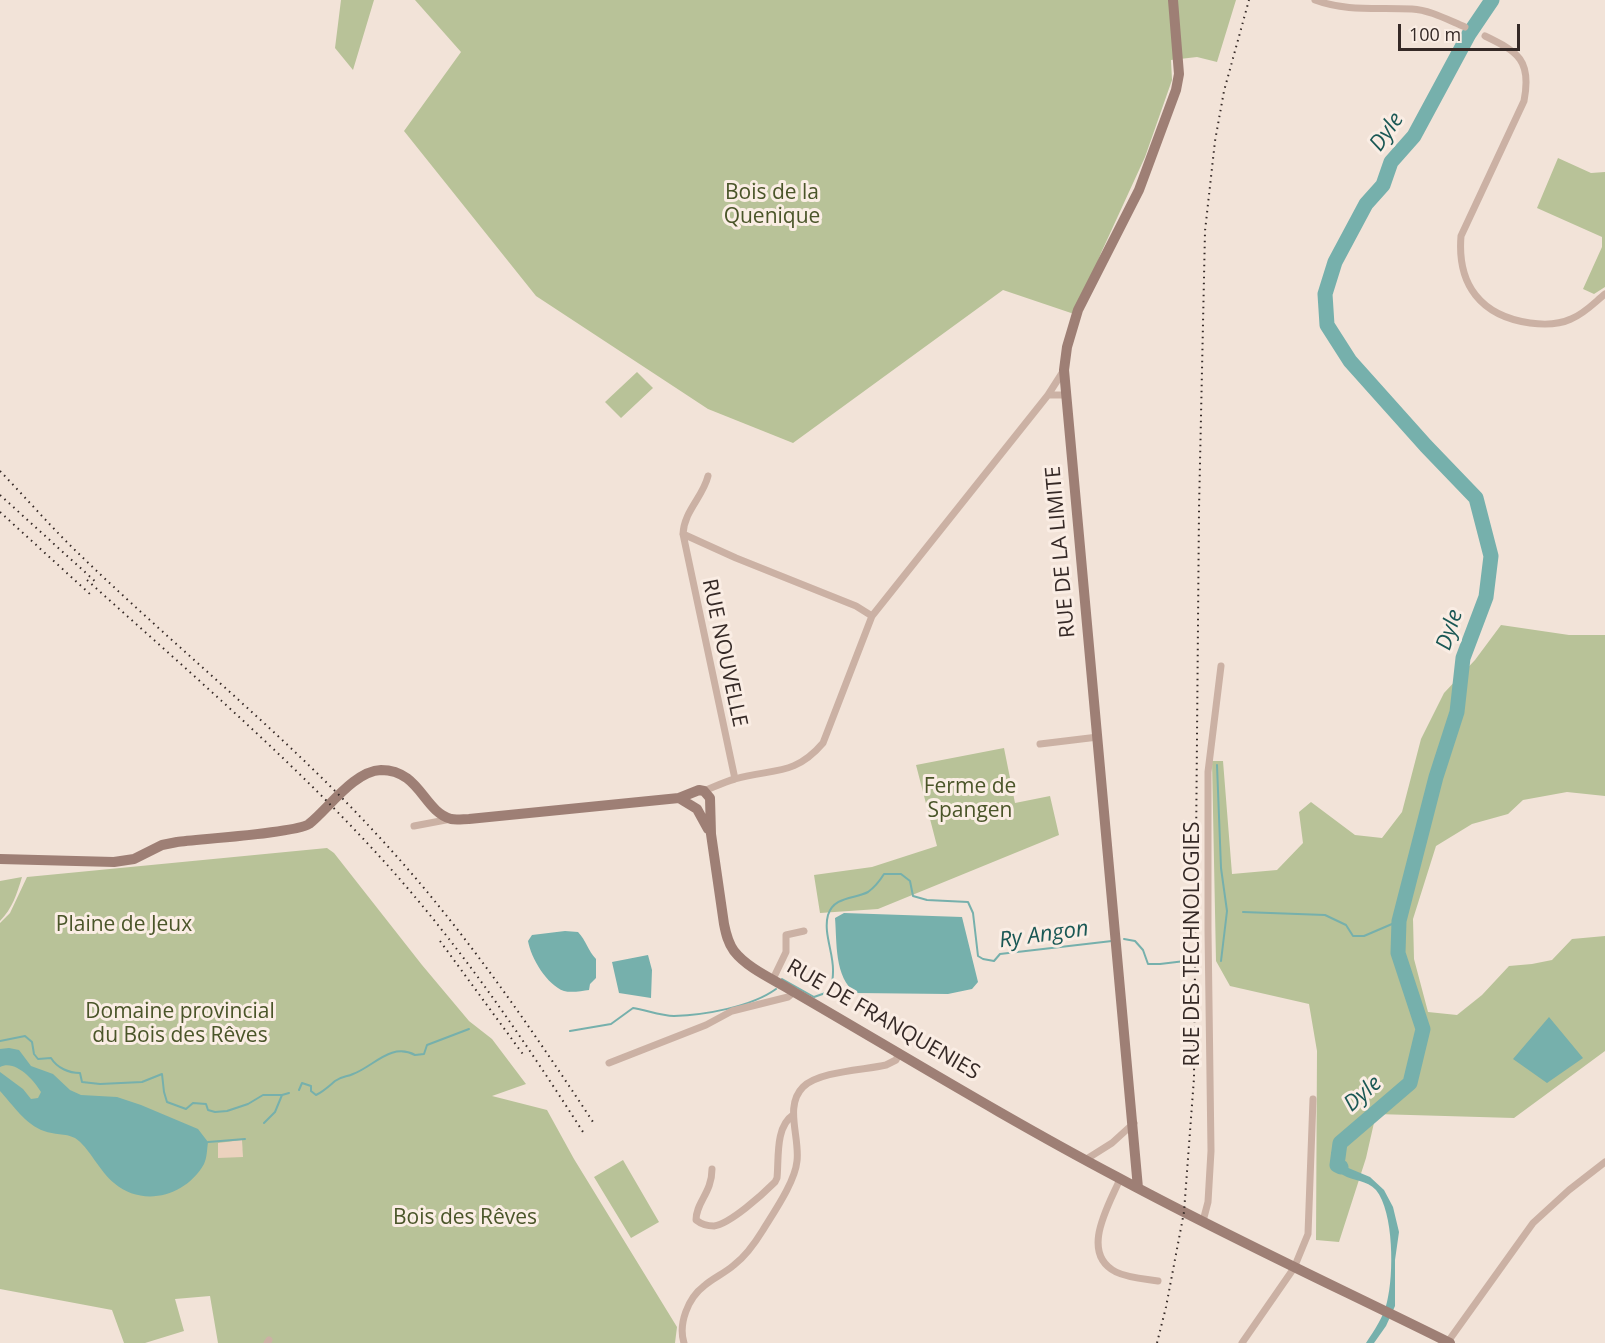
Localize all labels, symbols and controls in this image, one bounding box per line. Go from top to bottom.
scale bar [1401,12,1522,50]
text: 100 m [1409,22,1461,46]
water label: Dyle [1364,107,1410,157]
park label: Bois de la Quenique [724,180,820,230]
street label: RUE DE LA LIMITE [1041,465,1081,639]
street label: RUE NOUVELLE [696,577,752,729]
water label: Dyle [1431,606,1469,654]
park label: Ferme de Spangen [924,774,1016,824]
street label: RUE DES TECHNOLOGIES [1180,822,1206,1066]
park label: Plaine de Jeux [56,912,192,938]
water label: Ry Angon [998,916,1090,954]
street label: RUE DE FRANQUENIES [782,954,984,1086]
park label: Domaine provincial du Bois des Rêves [85,999,275,1049]
water label: Dyle [1339,1070,1387,1118]
park label: Bois des Rêves [393,1205,537,1231]

